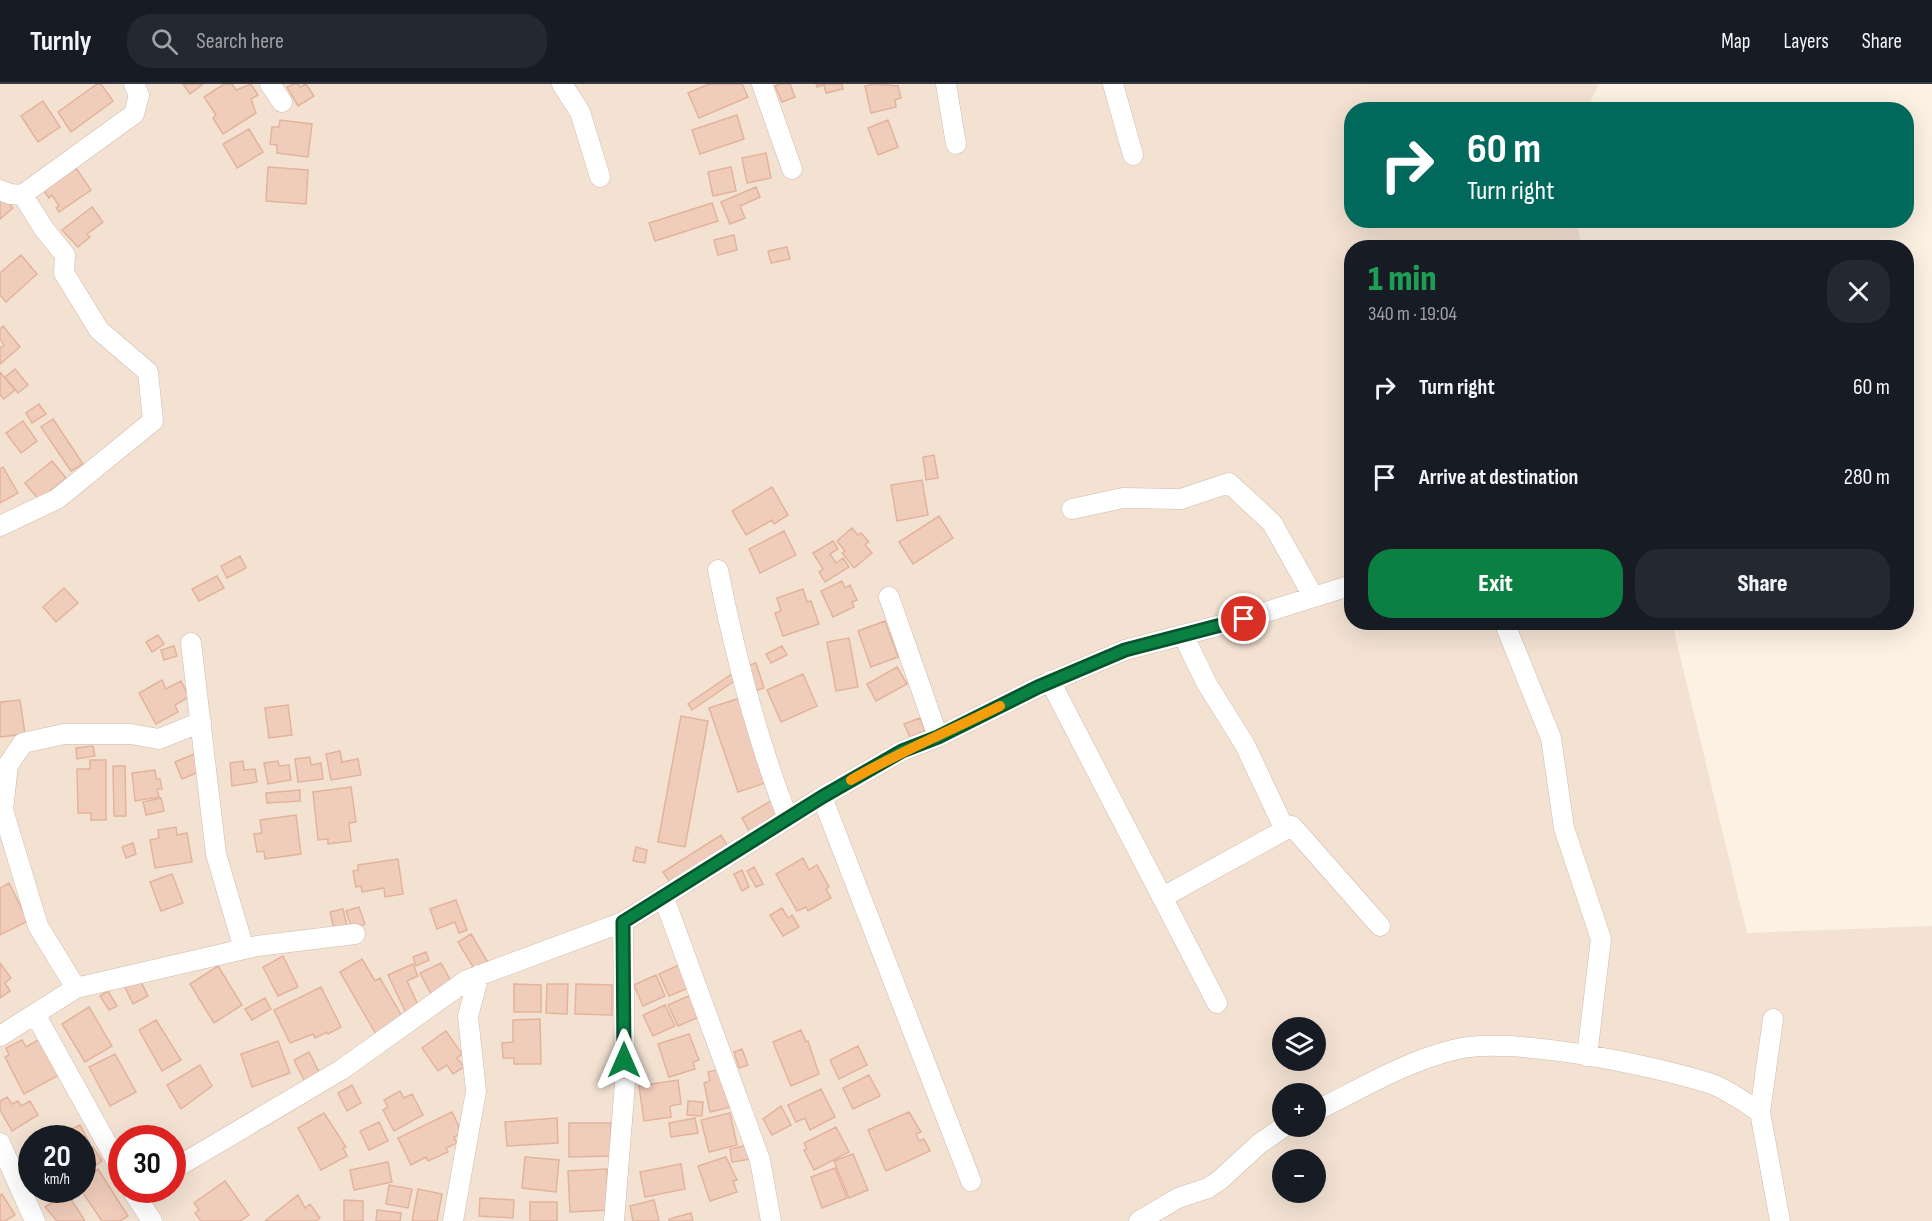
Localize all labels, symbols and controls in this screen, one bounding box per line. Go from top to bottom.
search box [127,14,547,68]
text: Turnly [30,25,91,58]
icon: search [148,25,181,58]
text: Search here [196,28,284,55]
text: Map [1721,29,1750,54]
text: Layers [1783,29,1829,54]
text: Share [1862,29,1902,54]
text: 60 m [1467,124,1541,175]
icon: right [1368,126,1446,204]
text: Turn right [1467,175,1554,207]
text: 1 min [1368,258,1436,301]
button: close [1827,260,1890,323]
text: 340 m · 19:04 [1368,302,1457,326]
icon: right [1368,371,1401,404]
text: Turn right [1419,374,1495,401]
text: 60 m [1853,374,1890,401]
icon: arrive [1368,461,1401,494]
text: Arrive at destination [1419,464,1578,491]
text: 280 m [1844,464,1890,491]
button: Exit [1368,549,1623,618]
button: Share [1635,549,1890,618]
pin [1218,593,1269,644]
icon: arrive [1227,602,1260,635]
map controls [1272,1017,1326,1203]
button: layers [1272,1017,1326,1071]
position arrow [592,1028,656,1092]
button: + [1272,1083,1326,1137]
speed limit sign: 30 [108,1125,186,1203]
text: 20 [43,1139,71,1175]
button: − [1272,1149,1326,1203]
text: km/h [44,1170,70,1189]

